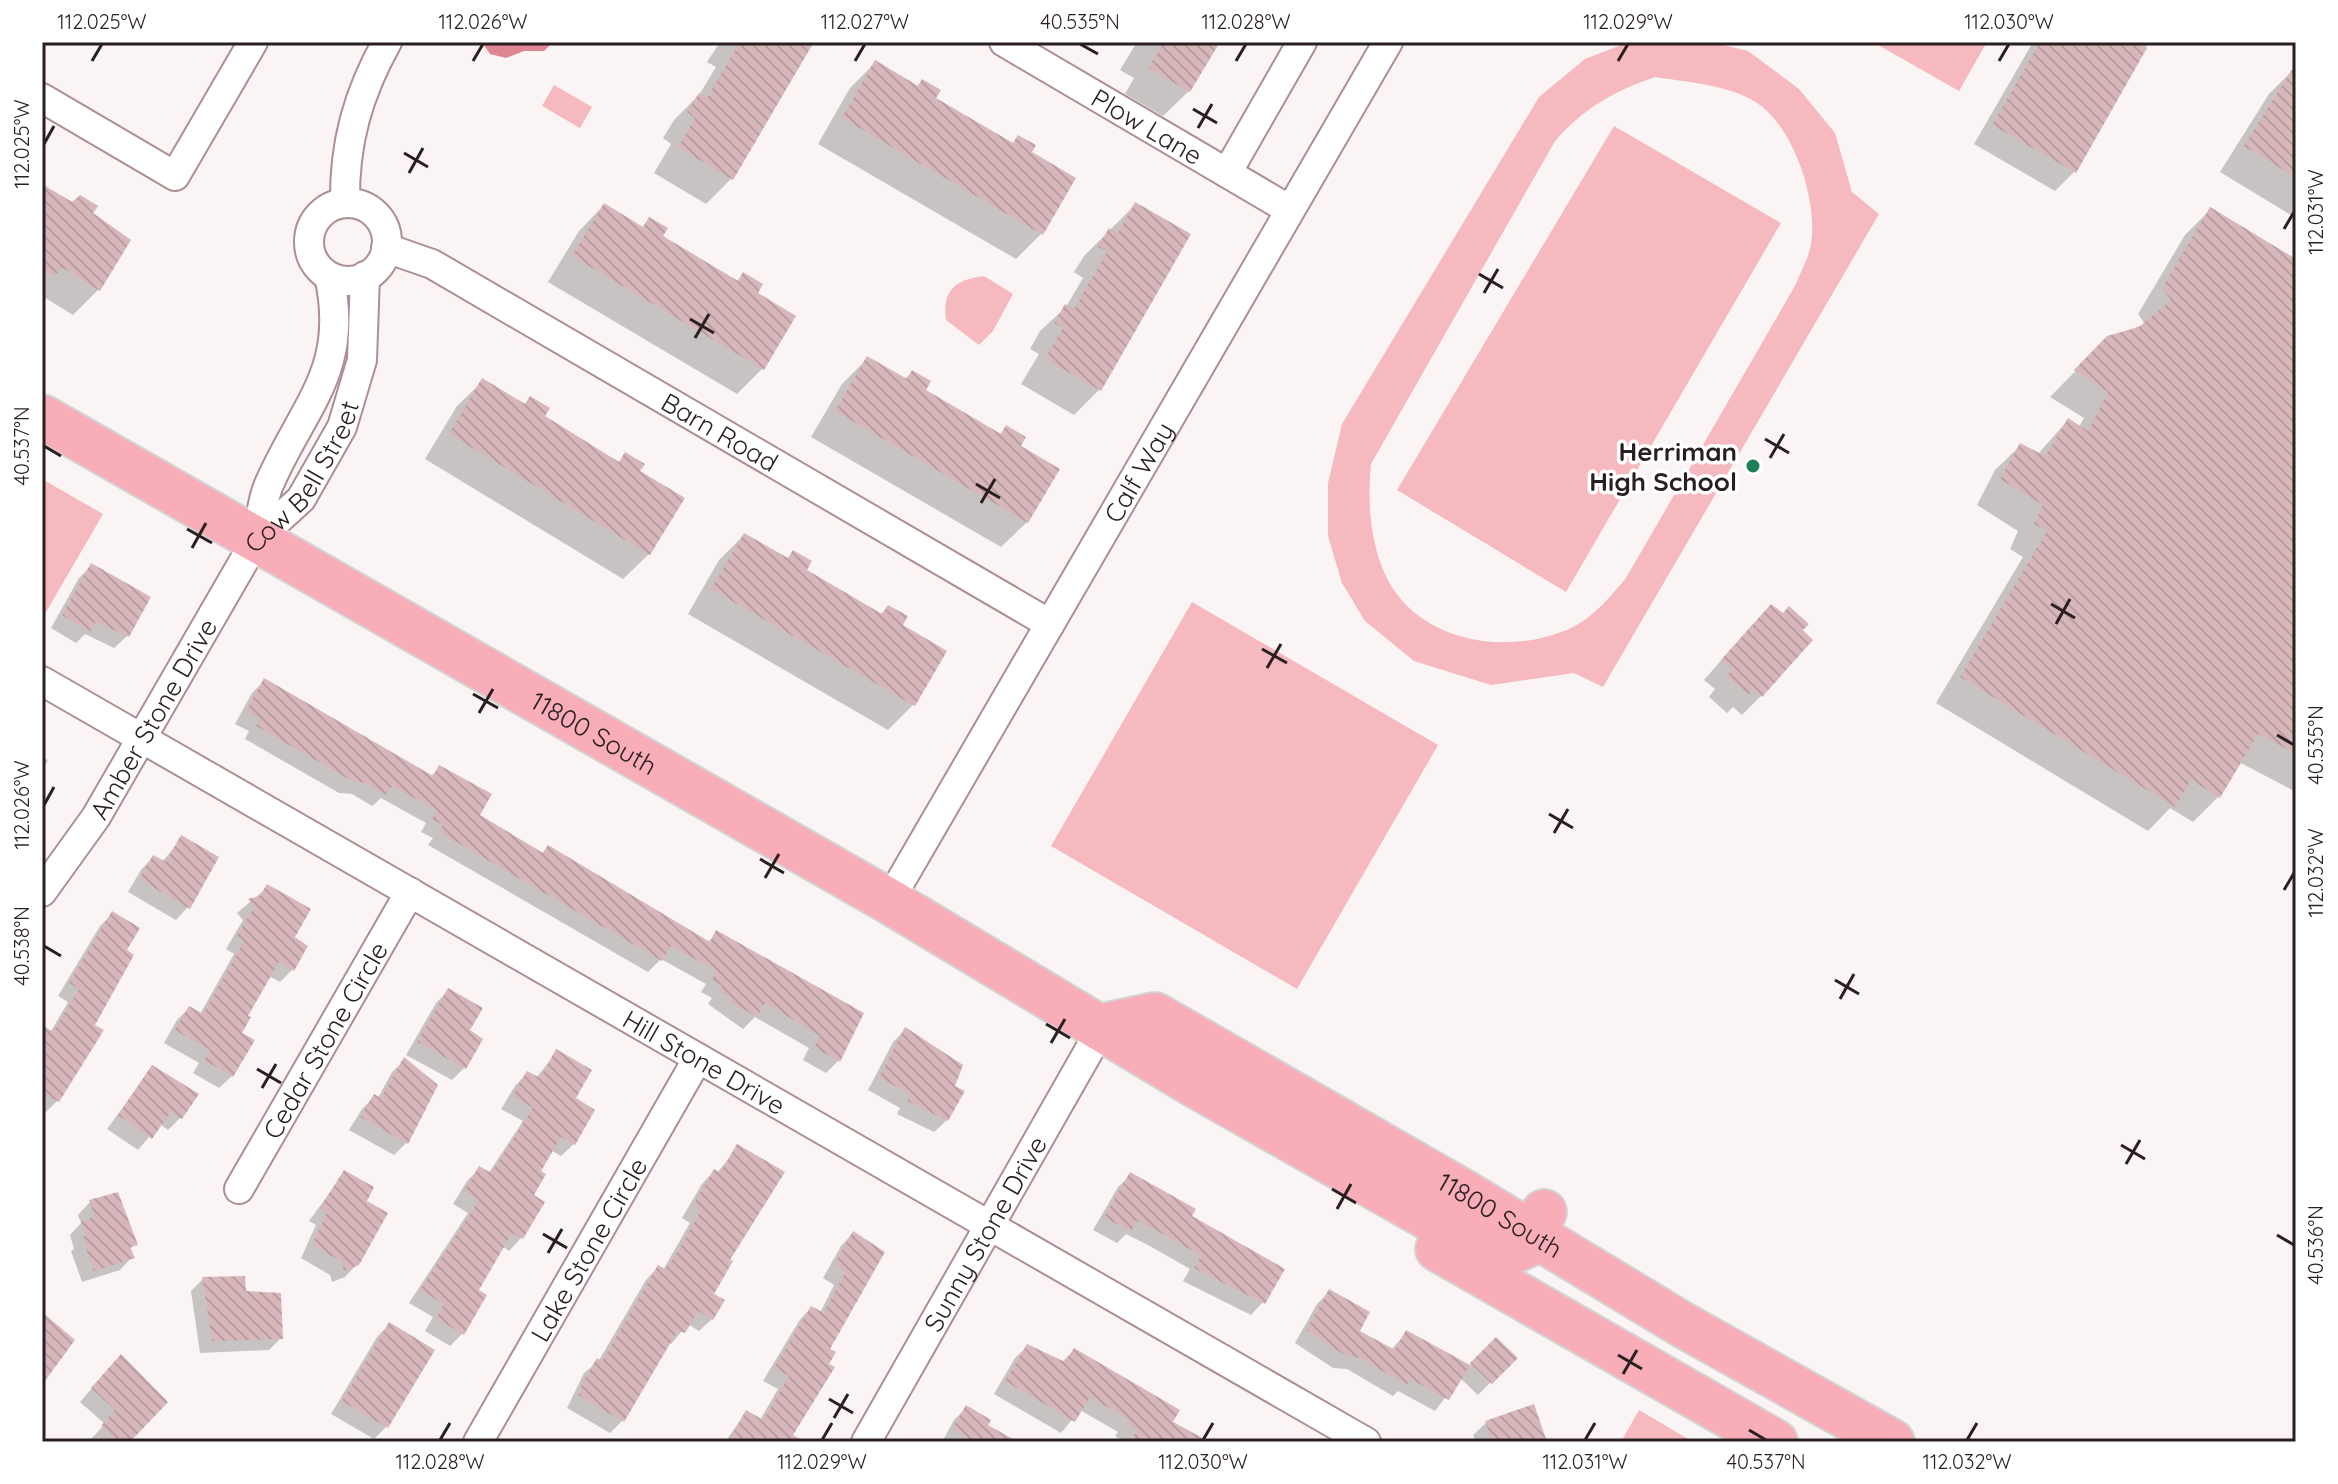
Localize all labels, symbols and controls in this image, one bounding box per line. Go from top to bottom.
text: 112.025°W [57,9,147,34]
text: 112.026°W [438,9,528,34]
text: 112.027°W [821,9,909,34]
text: 40.535°N [1040,9,1120,34]
text: 112.028°W [1201,9,1291,34]
text: 112.029°W [1583,9,1673,34]
text: 112.030°W [1964,9,2054,34]
street label: Plow Lane [1086,81,1209,171]
text: 112.025°W [9,99,34,189]
text: 112.031°W [2303,169,2328,255]
street label: Barn Road [656,385,784,479]
street label: Cow Bell Street [236,397,365,558]
text: 40.537°N [9,407,34,485]
street label: Calf Way [1096,416,1180,528]
place label: Herriman High School [1589,435,1737,498]
marker: Herriman High School [1744,457,1762,475]
street label: Amber Stone Drive [82,612,224,825]
street label: 11800 South [525,683,663,782]
text: 40.535°N [2303,705,2328,785]
text: 112.026°W [9,760,34,850]
text: 112.032°W [2303,829,2328,917]
text: 40.538°N [9,906,34,986]
street label: Cedar Stone Circle [255,935,395,1144]
street label: Hill Stone Drive [617,1002,791,1121]
street label: Sunny Stone Drive [916,1130,1054,1337]
street label: Lake Stone Circle [523,1152,654,1347]
street label: 11800 South [1432,1164,1569,1265]
text: 40.536°N [2303,1205,2328,1285]
text: 112.028°W [395,1449,485,1474]
text: 112.029°W [777,1449,867,1474]
text: 112.030°W [1158,1449,1248,1474]
text: 112.031°W [1542,1449,1628,1474]
text: 40.537°N [1727,1449,1805,1474]
text: 112.032°W [1923,1449,2011,1474]

